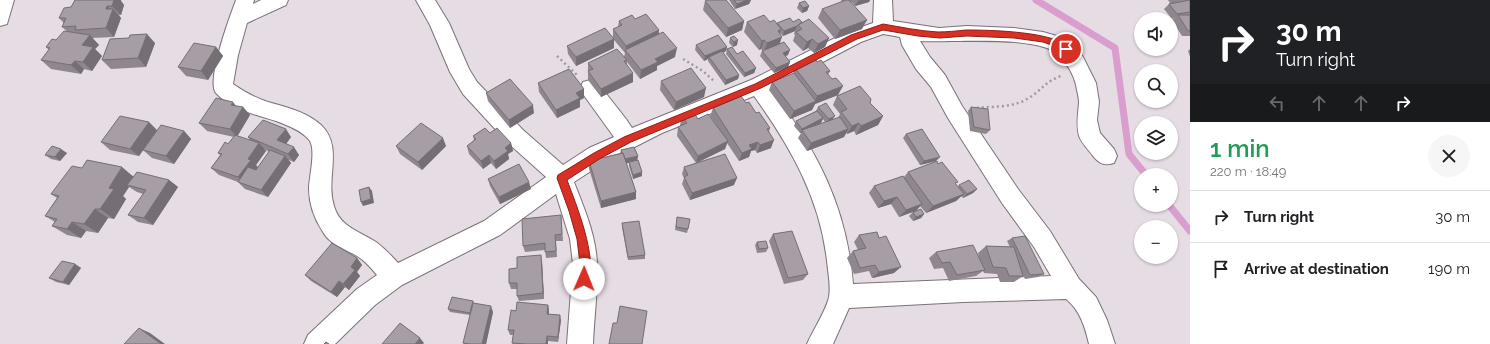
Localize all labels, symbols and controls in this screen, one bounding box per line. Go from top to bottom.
map controls [1134,12,1178,264]
button: sound [1134,12,1178,56]
text: 30 m [1276,15,1342,48]
icon: right [1210,16,1262,68]
pin [1049,32,1083,66]
icon: arrive [1055,38,1077,60]
text: Turn right [1276,49,1355,70]
button: search [1134,64,1178,108]
icon: left [1266,92,1288,114]
icon: ahead [1308,92,1330,114]
icon: ahead [1350,92,1372,114]
icon: right [1392,92,1414,114]
button: layers [1134,116,1178,160]
text: 1 min [1210,134,1270,163]
button: close [1428,135,1470,177]
text: 220 m · 18:49 [1210,164,1286,179]
button: + [1134,168,1178,212]
icon: right [1210,206,1232,228]
text: Turn right [1244,208,1314,226]
text: 30 m [1435,208,1470,226]
button: − [1134,220,1178,264]
position arrow [563,258,605,300]
icon: arrive [1210,258,1232,280]
text: Arrive at destination [1244,260,1389,278]
text: 190 m [1428,260,1470,278]

